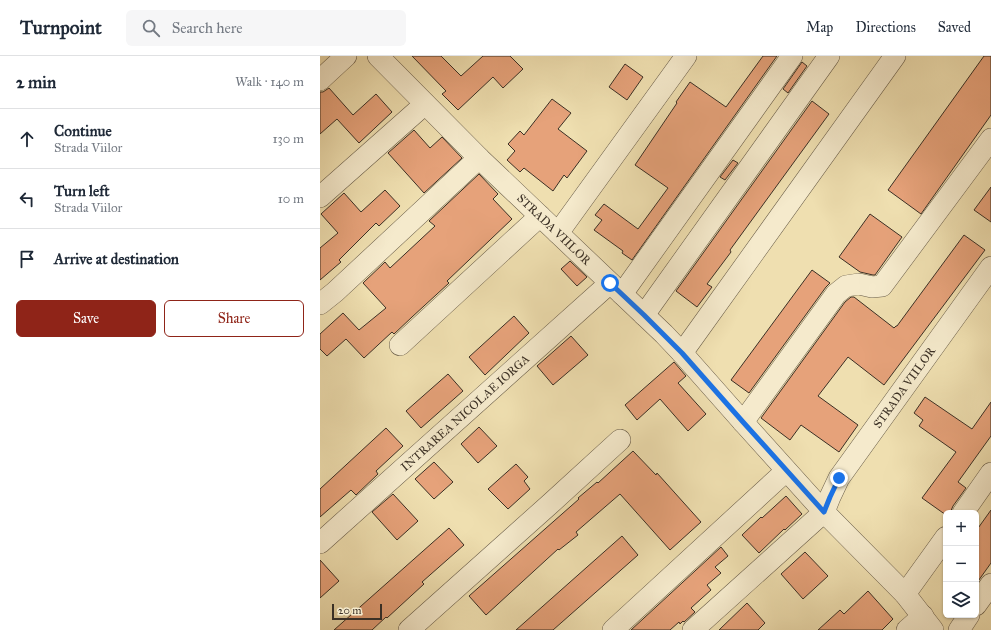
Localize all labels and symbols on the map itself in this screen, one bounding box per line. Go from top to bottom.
street label: STRADA VIILOR [514,191,594,268]
route start [601,274,619,292]
street label: STRADA VIILOR [870,344,938,431]
street label: INTRAREA NICOLAE IORGA [398,352,532,474]
route end [830,469,848,487]
scale bar [332,602,382,621]

